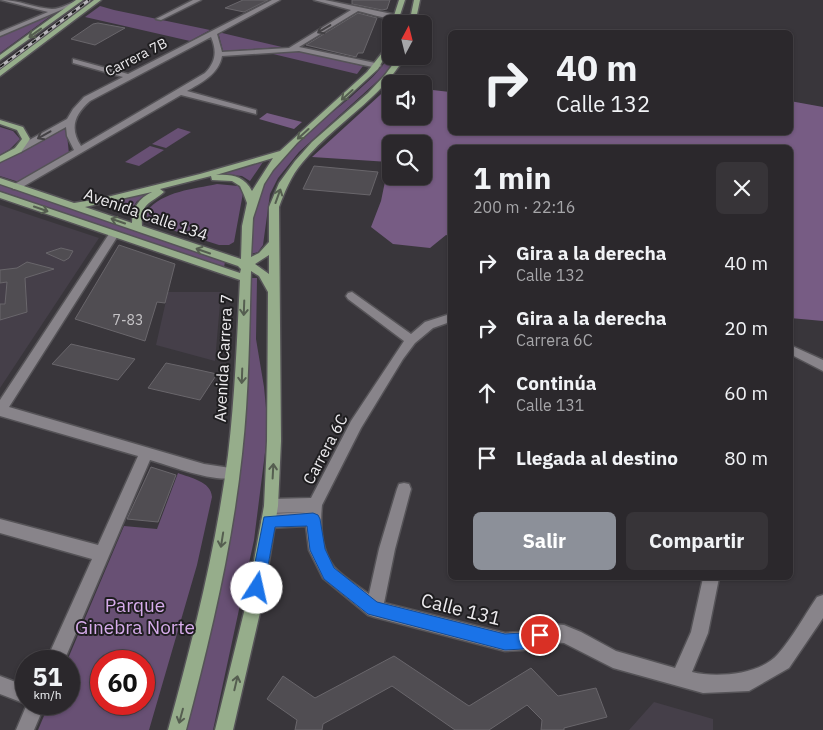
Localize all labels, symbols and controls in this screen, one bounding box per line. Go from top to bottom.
north arrow [382,15,432,65]
map controls [382,15,432,185]
one-way arrow [317,24,331,34]
one-way arrow [28,28,42,38]
street label: Carrera 7B [102,34,170,80]
text: 40 m [556,45,638,91]
icon: right [473,50,538,115]
button: sound [382,75,432,125]
one-way arrow [340,89,353,101]
text: Calle 132 [556,89,650,118]
one-way arrow [297,128,310,140]
one-way arrow [37,131,52,141]
button: search [382,135,432,185]
text: 1 min [473,158,551,197]
button: close [716,162,768,214]
street label: Avenida Calle 134 [81,183,211,245]
one-way arrow [274,189,283,205]
text: 200 m · 22:16 [473,197,575,217]
one-way arrow [33,204,49,214]
one-way arrow [111,216,126,225]
text: Gira a la derecha [516,241,667,265]
one-way arrow [196,245,212,255]
icon: right [473,249,501,277]
text: 40 m [724,251,768,275]
text: Calle 132 [516,265,584,285]
street label: Avenida Carrera 7 [210,294,236,422]
one-way arrow [240,300,249,316]
text: Gira a la derecha [516,306,667,330]
house number: 7-83 [113,311,143,329]
icon: right [473,314,501,342]
text: 20 m [724,316,768,340]
text: Carrera 6C [516,330,593,350]
one-way arrow [237,367,246,383]
text: Continúa [516,371,597,395]
icon: ahead [473,379,501,407]
text: 60 m [724,381,768,405]
text: Calle 131 [516,395,584,415]
street label: Carrera 6C [298,410,352,488]
icon: arrive [473,444,501,472]
text: Llegada al destino [516,446,678,470]
text: 80 m [724,446,768,470]
one-way arrow [268,463,278,480]
button: Salir [473,512,616,570]
button: Compartir [626,512,768,570]
one-way arrow [217,532,227,548]
position arrow [230,561,282,613]
street label: Calle 131 [419,588,503,630]
park label: Parque Ginebra Norte [75,593,195,639]
pin [519,614,561,656]
icon: arrive [526,621,554,649]
speed limit sign: 60 [90,650,155,715]
text: 51 [32,660,63,693]
one-way arrow [231,675,241,691]
text: km/h [33,687,62,702]
one-way arrow [176,707,185,723]

